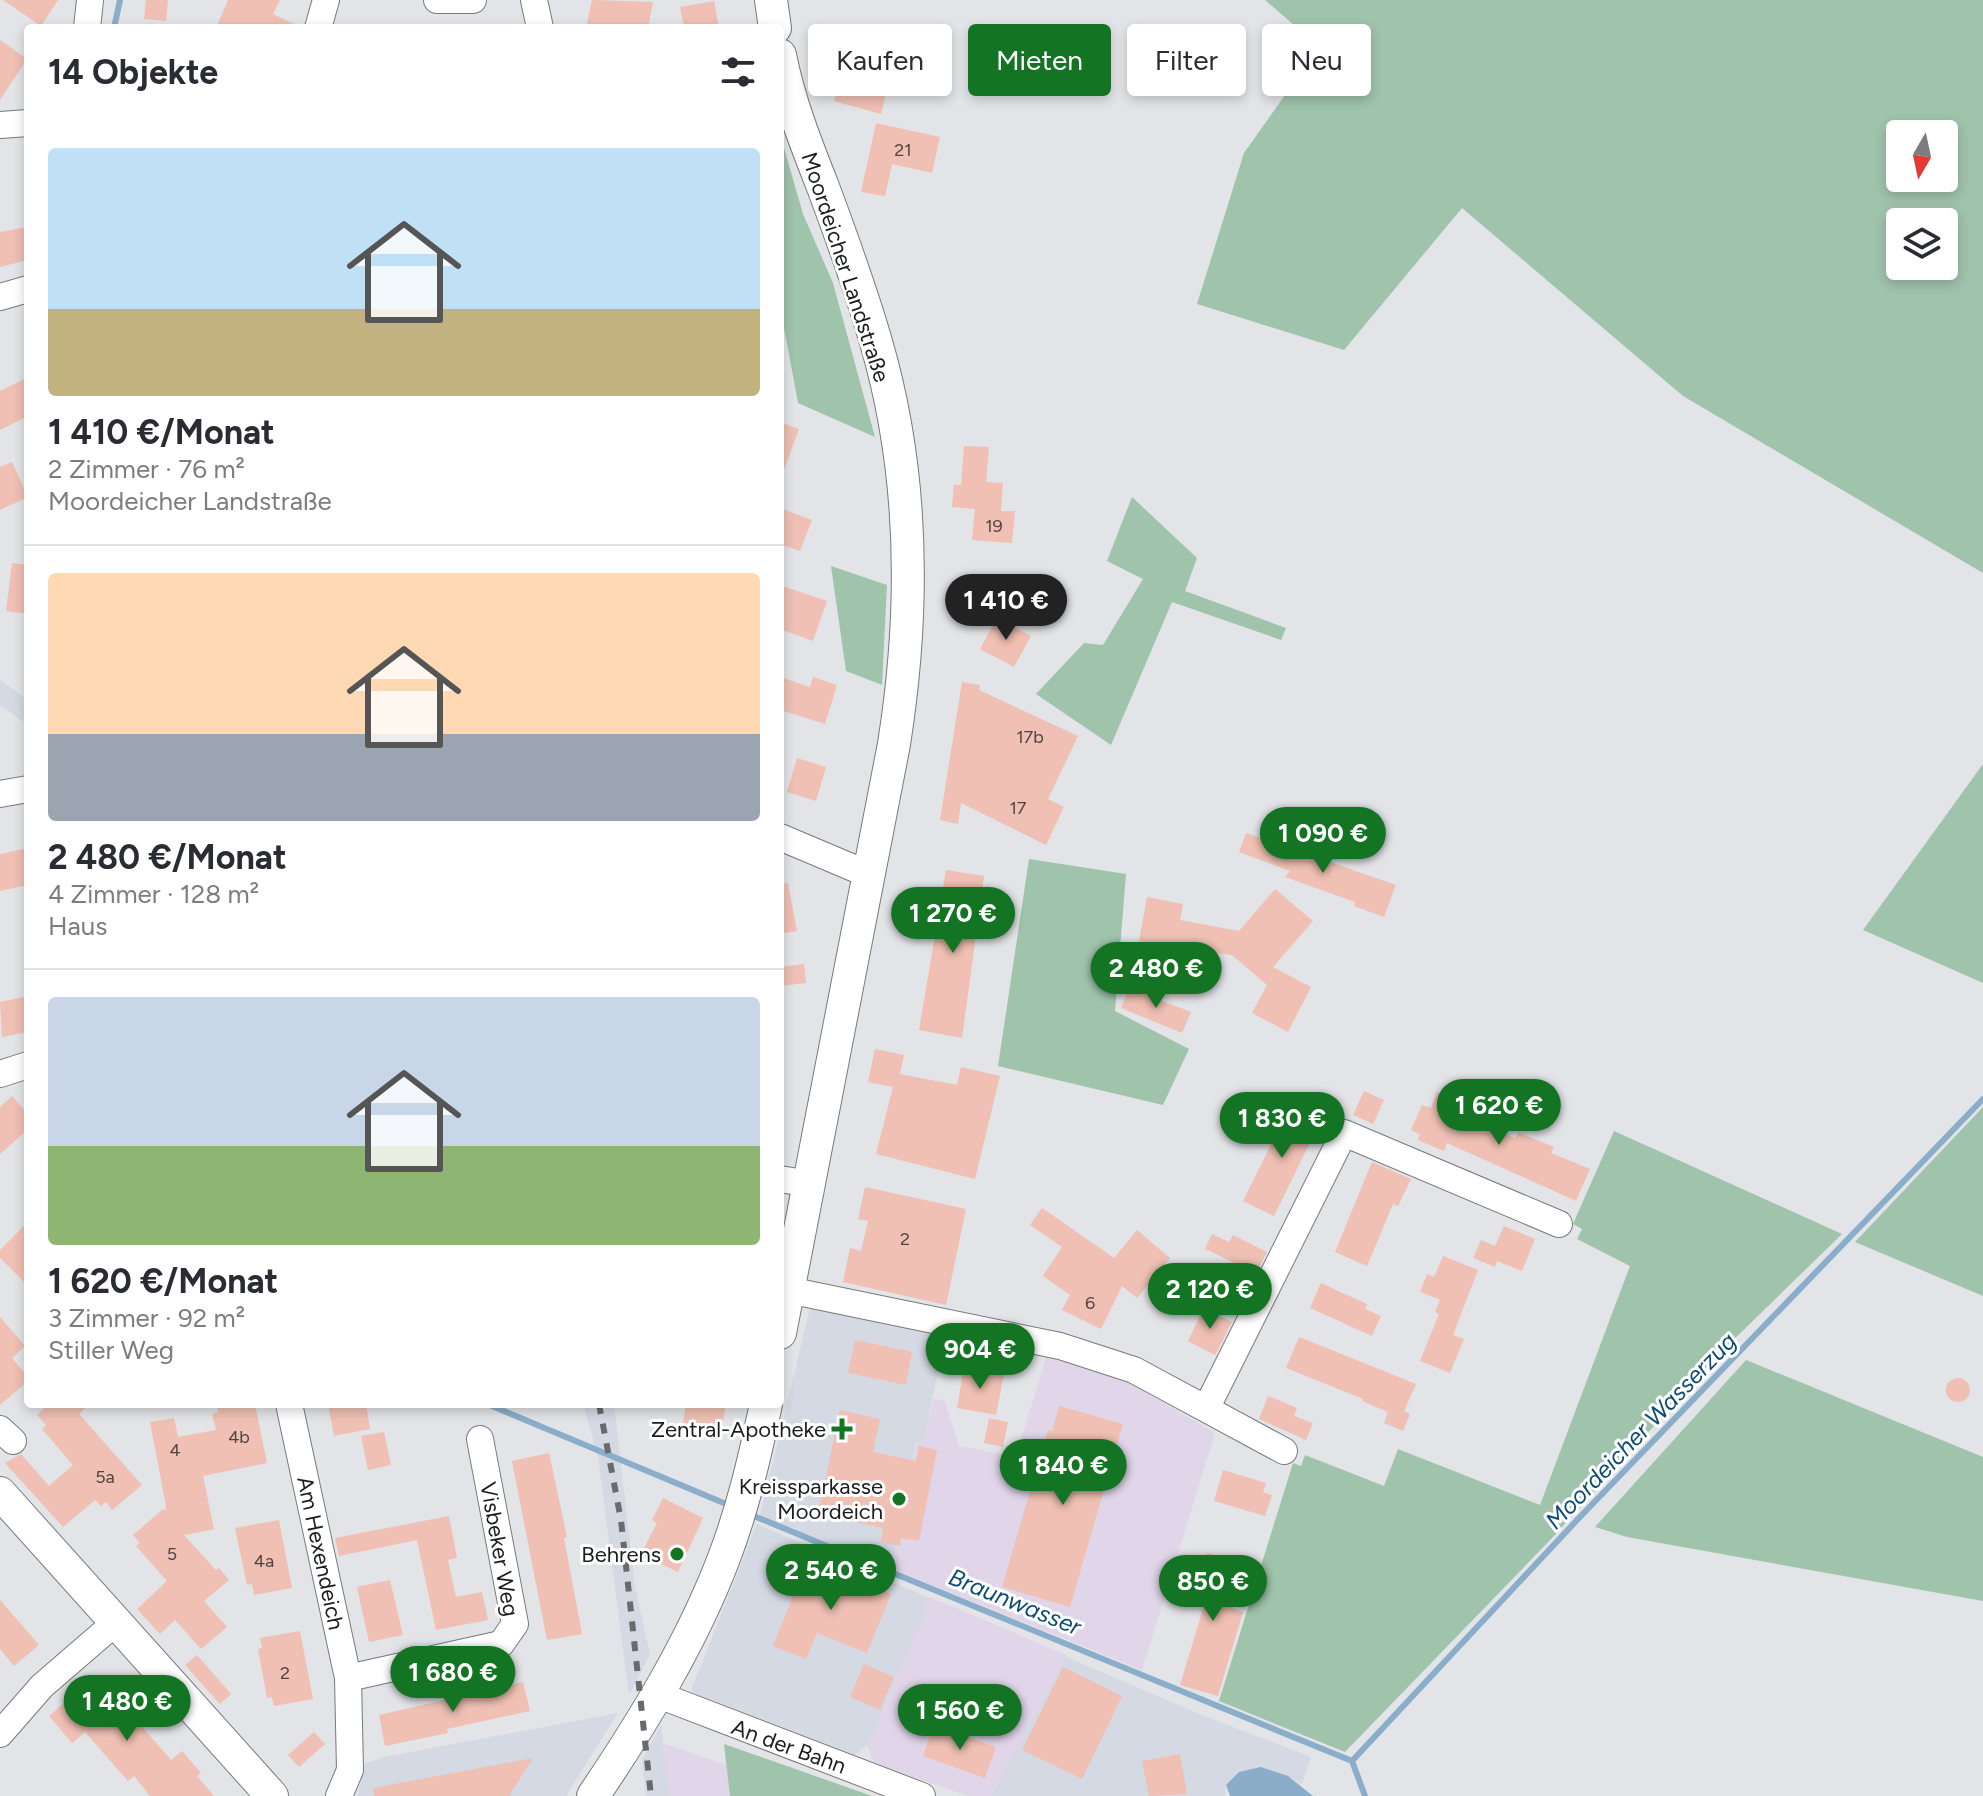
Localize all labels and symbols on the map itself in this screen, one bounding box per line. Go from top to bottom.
north arrow [1886,120,1958,192]
house number: 21 [894,139,912,161]
street label: Moordeicher Landstraße [796,149,895,386]
house number: 19 [985,515,1003,537]
pin: 1 410 € [932,574,1080,642]
house number: 17b [1016,726,1044,748]
house number: 17 [1009,797,1027,819]
pin: 1 090 € [1249,807,1397,875]
pin: 1 270 € [879,887,1027,955]
pin: 2 480 € [1082,942,1230,1010]
pin: 1 620 € [1425,1079,1573,1147]
pin: 1 830 € [1208,1092,1356,1160]
house number: 2 [900,1228,910,1250]
pin: 2 120 € [1136,1263,1284,1331]
house number: 6 [1085,1292,1095,1314]
pin: 904 € [924,1323,1036,1391]
water label: Moordeicher Wasserzug [1539,1326,1742,1535]
place label: Zentral-Apotheke [651,1416,826,1443]
marker: Zentral-Apotheke [833,1420,851,1438]
house number: 4b [228,1426,250,1448]
house number: 4 [169,1439,181,1461]
pin: 1 840 € [989,1439,1137,1507]
house number: 5a [95,1466,115,1488]
place label: Kreissparkasse Moordeich [739,1473,883,1525]
street label: Am Hexendeich [291,1474,350,1632]
street label: Visbeker Weg [474,1480,525,1618]
marker: Kreissparkasse Moordeich [890,1490,908,1508]
place label: Behrens [581,1541,661,1568]
house number: 5 [167,1543,177,1565]
pin: 2 540 € [757,1544,905,1612]
marker: Behrens [668,1545,686,1563]
house number: 4a [254,1550,274,1572]
pin: 850 € [1157,1555,1269,1623]
water label: Braunwasser [945,1562,1086,1642]
pin: 1 680 € [379,1646,527,1714]
house number: 2 [280,1662,290,1684]
pin: 1 480 € [53,1675,201,1743]
pin: 1 560 € [886,1684,1034,1752]
street label: An der Bahn [728,1713,850,1780]

